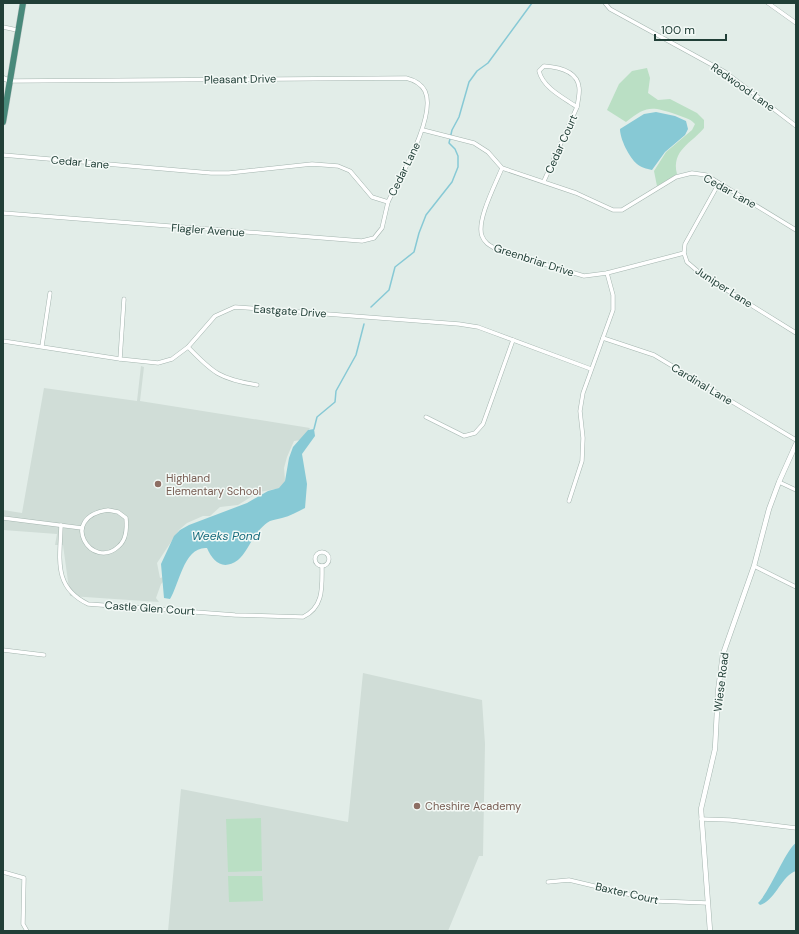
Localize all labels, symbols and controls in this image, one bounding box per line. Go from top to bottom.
scale bar [655,16,726,42]
text: 100 m [661,22,695,38]
street label: Redwood Lane [708,60,778,114]
street label: Pleasant Drive [204,71,276,87]
street label: Cedar Court [542,112,580,176]
street label: Cedar Lane [385,140,423,198]
street label: Cedar Lane [50,152,110,172]
street label: Cedar Lane [701,171,759,211]
street label: Flagler Avenue [171,220,245,240]
street label: Greenbriar Drive [492,240,576,280]
street label: Juniper Lane [693,263,755,311]
street label: Eastgate Drive [253,301,327,321]
street label: Cardinal Lane [669,360,735,408]
place label: Highland Elementary School [166,471,261,498]
marker: Highland Elementary School [153,479,163,489]
water label: Weeks Pond [192,528,261,544]
street label: Castle Glen Court [104,598,196,618]
street label: Wiese Road [710,651,732,713]
place label: Cheshire Academy [425,799,521,813]
marker: Cheshire Academy [412,801,422,811]
street label: Baxter Court [594,879,660,907]

